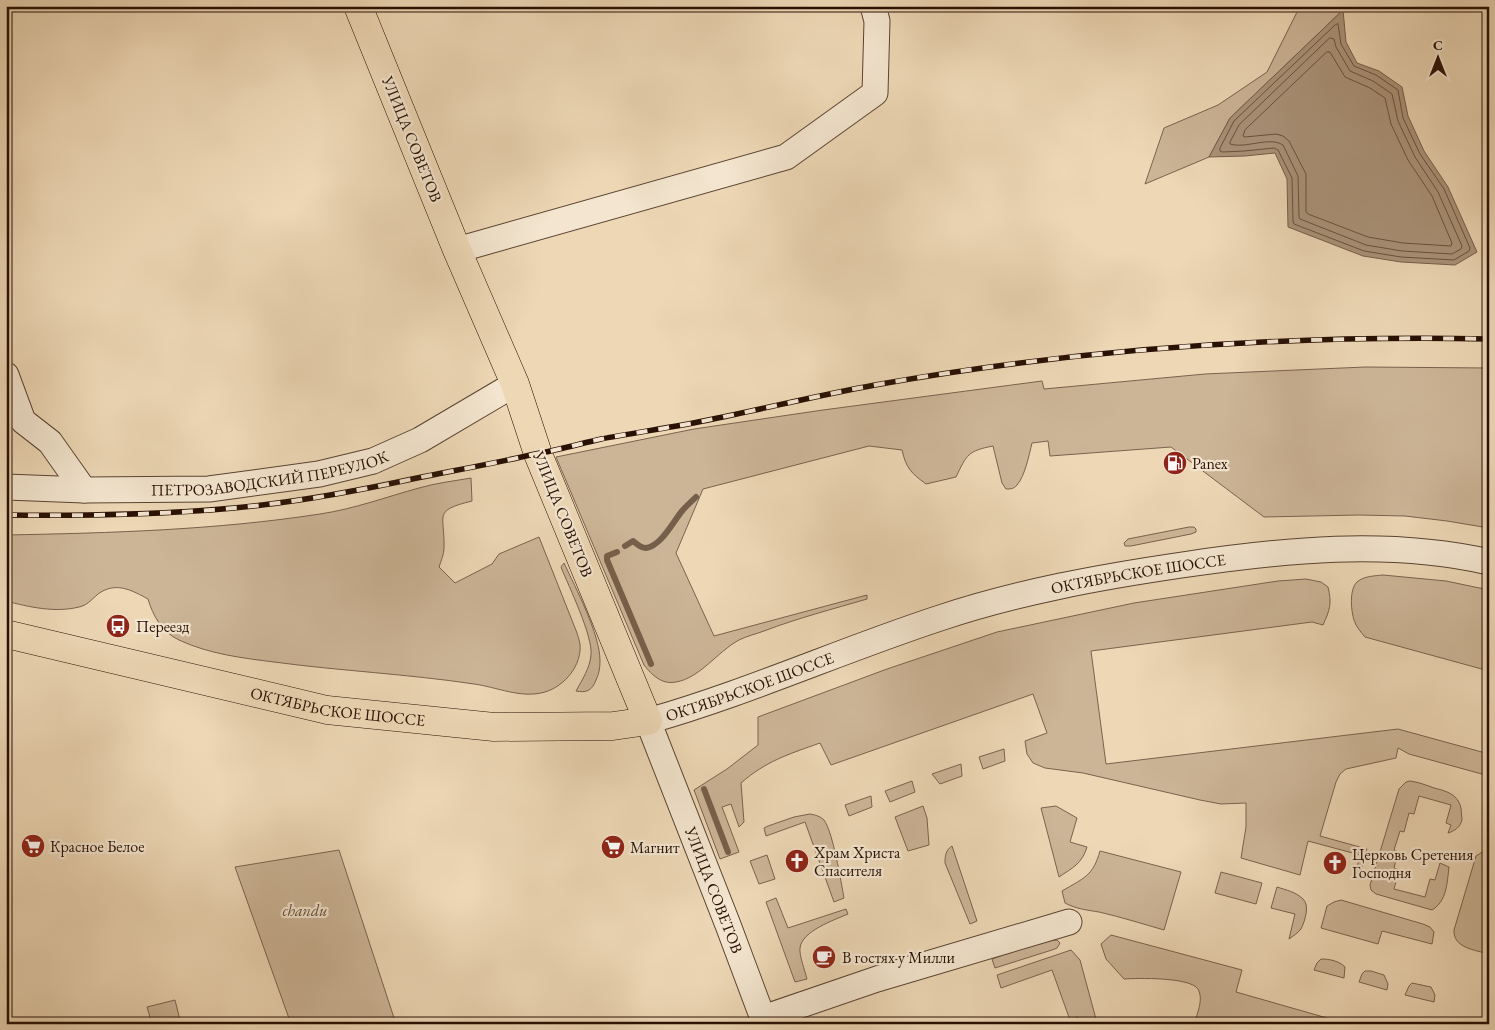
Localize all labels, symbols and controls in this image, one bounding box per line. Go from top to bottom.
north arrow [1412,32,1462,82]
text: С [1433,36,1443,54]
street label: УЛИЦА СОВЕТОВ [377,72,447,205]
street label: ПЕТРОЗАВОДСКИЙ ПЕРЕУЛОК [151,445,392,500]
street label: УЛИЦА СОВЕТОВ [528,447,598,580]
fuel station icon: Panex [1162,450,1188,476]
place label: Panex [1192,453,1228,474]
street label: ОКТЯБРЬСКОЕ ШОССЕ [1049,548,1227,598]
bus stop icon: Переезд [105,613,131,639]
place label: Переезд [136,616,190,637]
street label: ОКТЯБРЬСКОЕ ШОССЕ [663,647,836,726]
street label: ОКТЯБРЬСКОЕ ШОССЕ [248,682,426,730]
street label: УЛИЦА СОВЕТОВ [680,823,748,956]
supermarket icon: Красное Белое [20,833,46,859]
supermarket icon: Магнит [600,834,626,860]
place label: Красное Белое [50,836,144,857]
place label: Магнит [630,837,680,858]
place label: Храм Христа Спасителя [813,842,901,881]
place label: Церковь Сретения Господня [1352,844,1473,883]
church icon: Храм Христа Спасителя [784,848,810,874]
church icon: Церковь Сретения Господня [1322,850,1348,876]
park label: chandu [283,900,327,921]
cafe icon: В гостях у Милли [811,944,837,970]
place label: В гостях у Милли [842,947,956,968]

